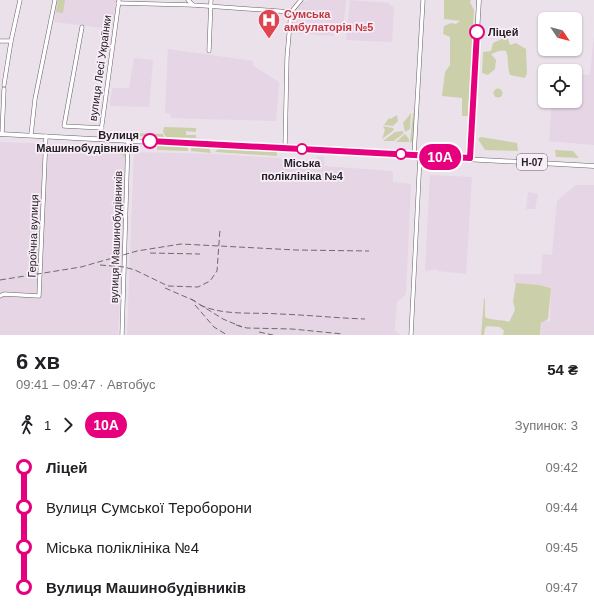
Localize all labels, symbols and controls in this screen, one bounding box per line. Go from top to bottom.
hospital icon: Сумська амбулаторія №5 [256,7,282,40]
place label: Сумська амбулаторія №5 [284,8,373,33]
north arrow [538,12,582,56]
map controls [538,12,582,108]
street label: вулиця Лесі Українки [87,14,113,122]
marker: Ліцей [469,24,485,40]
place label: Ліцей [488,26,518,38]
button: locate [538,64,582,108]
place label: Вулиця Машинобудівників [36,129,139,154]
marker: Вулиця Машинобудівників [142,133,158,149]
marker: Міська поліклініка №4 [296,143,308,155]
line badge: 10А [417,144,463,170]
unlabelled marker [395,148,407,160]
text: 10А [427,149,453,165]
road number: Н-07 [517,154,547,170]
place label: Міська поліклініка №4 [261,157,344,182]
street label: вулиця Машинобудівників [108,170,124,303]
street label: Героїчна вулиця [26,194,40,278]
text: 6 хв [16,349,60,374]
text: 54 ₴ [547,361,578,378]
text: 09:41 – 09:47 · Автобус [16,377,155,392]
icon: walk [16,414,38,436]
icon: forward [57,414,79,436]
text: 10А [93,417,119,433]
text: 1 [44,418,51,433]
text: Зупинок: 3 [515,418,578,433]
text: Ліцей [46,459,87,476]
text: 09:42 [545,460,578,475]
text: Вулиця Сумської Тероборони [46,499,252,516]
text: 09:44 [545,500,578,515]
text: Міська поліклініка №4 [46,539,199,556]
text: 09:45 [545,540,578,555]
text: Вулиця Машинобудівників [46,579,246,596]
text: 09:47 [545,580,578,595]

